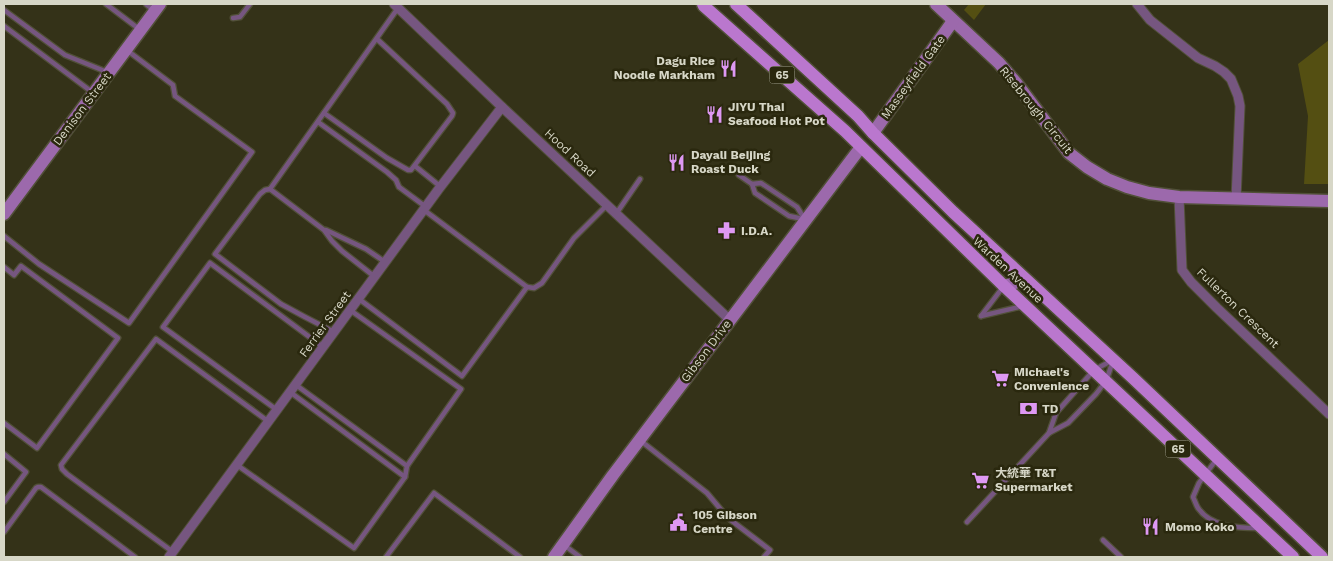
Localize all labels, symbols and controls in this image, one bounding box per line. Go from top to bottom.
street label: Masseyfield Gate [878,32,948,121]
place label: Dagu Rice Noodle Markham [614,54,715,82]
restaurant icon: Dagu Rice Noodle Markham [719,58,739,78]
street label: Risebrough Circuit [997,64,1075,156]
road number: 65 [770,66,794,84]
street label: Denison Street [50,70,114,148]
place label: JIYU Thai Seafood Hot Pot [728,100,826,128]
restaurant icon: JIYU Thai Seafood Hot Pot [704,104,724,124]
street label: Hood Road [542,126,598,180]
place label: Dayali Beijing Roast Duck [691,148,771,176]
restaurant icon: Dayali Beijing Roast Duck [667,152,687,172]
pharmacy icon: I.D.A. [717,221,737,241]
place label: I.D.A. [741,224,772,238]
street label: Warden Avenue [970,234,1046,306]
street label: Fullerton Crescent [1194,265,1282,351]
street label: Ferrier Street [296,288,354,360]
street label: Gibson Drive [678,317,734,385]
place label: Michael's Convenience [1014,365,1089,393]
supermarket icon: Michael's Convenience [990,369,1010,389]
bank icon: TD [1018,399,1038,419]
place label: TD [1042,402,1059,416]
road number: 65 [1166,440,1190,458]
place label: 大統華 T&T Supermarket [995,466,1073,494]
supermarket icon: 大統華 T&T Supermarket [971,470,991,490]
place label: 105 Gibson Centre [693,508,757,536]
public building icon: 105 Gibson Centre [669,512,689,532]
restaurant icon: Momo Koko [1141,517,1161,537]
place label: Momo Koko [1165,520,1234,534]

